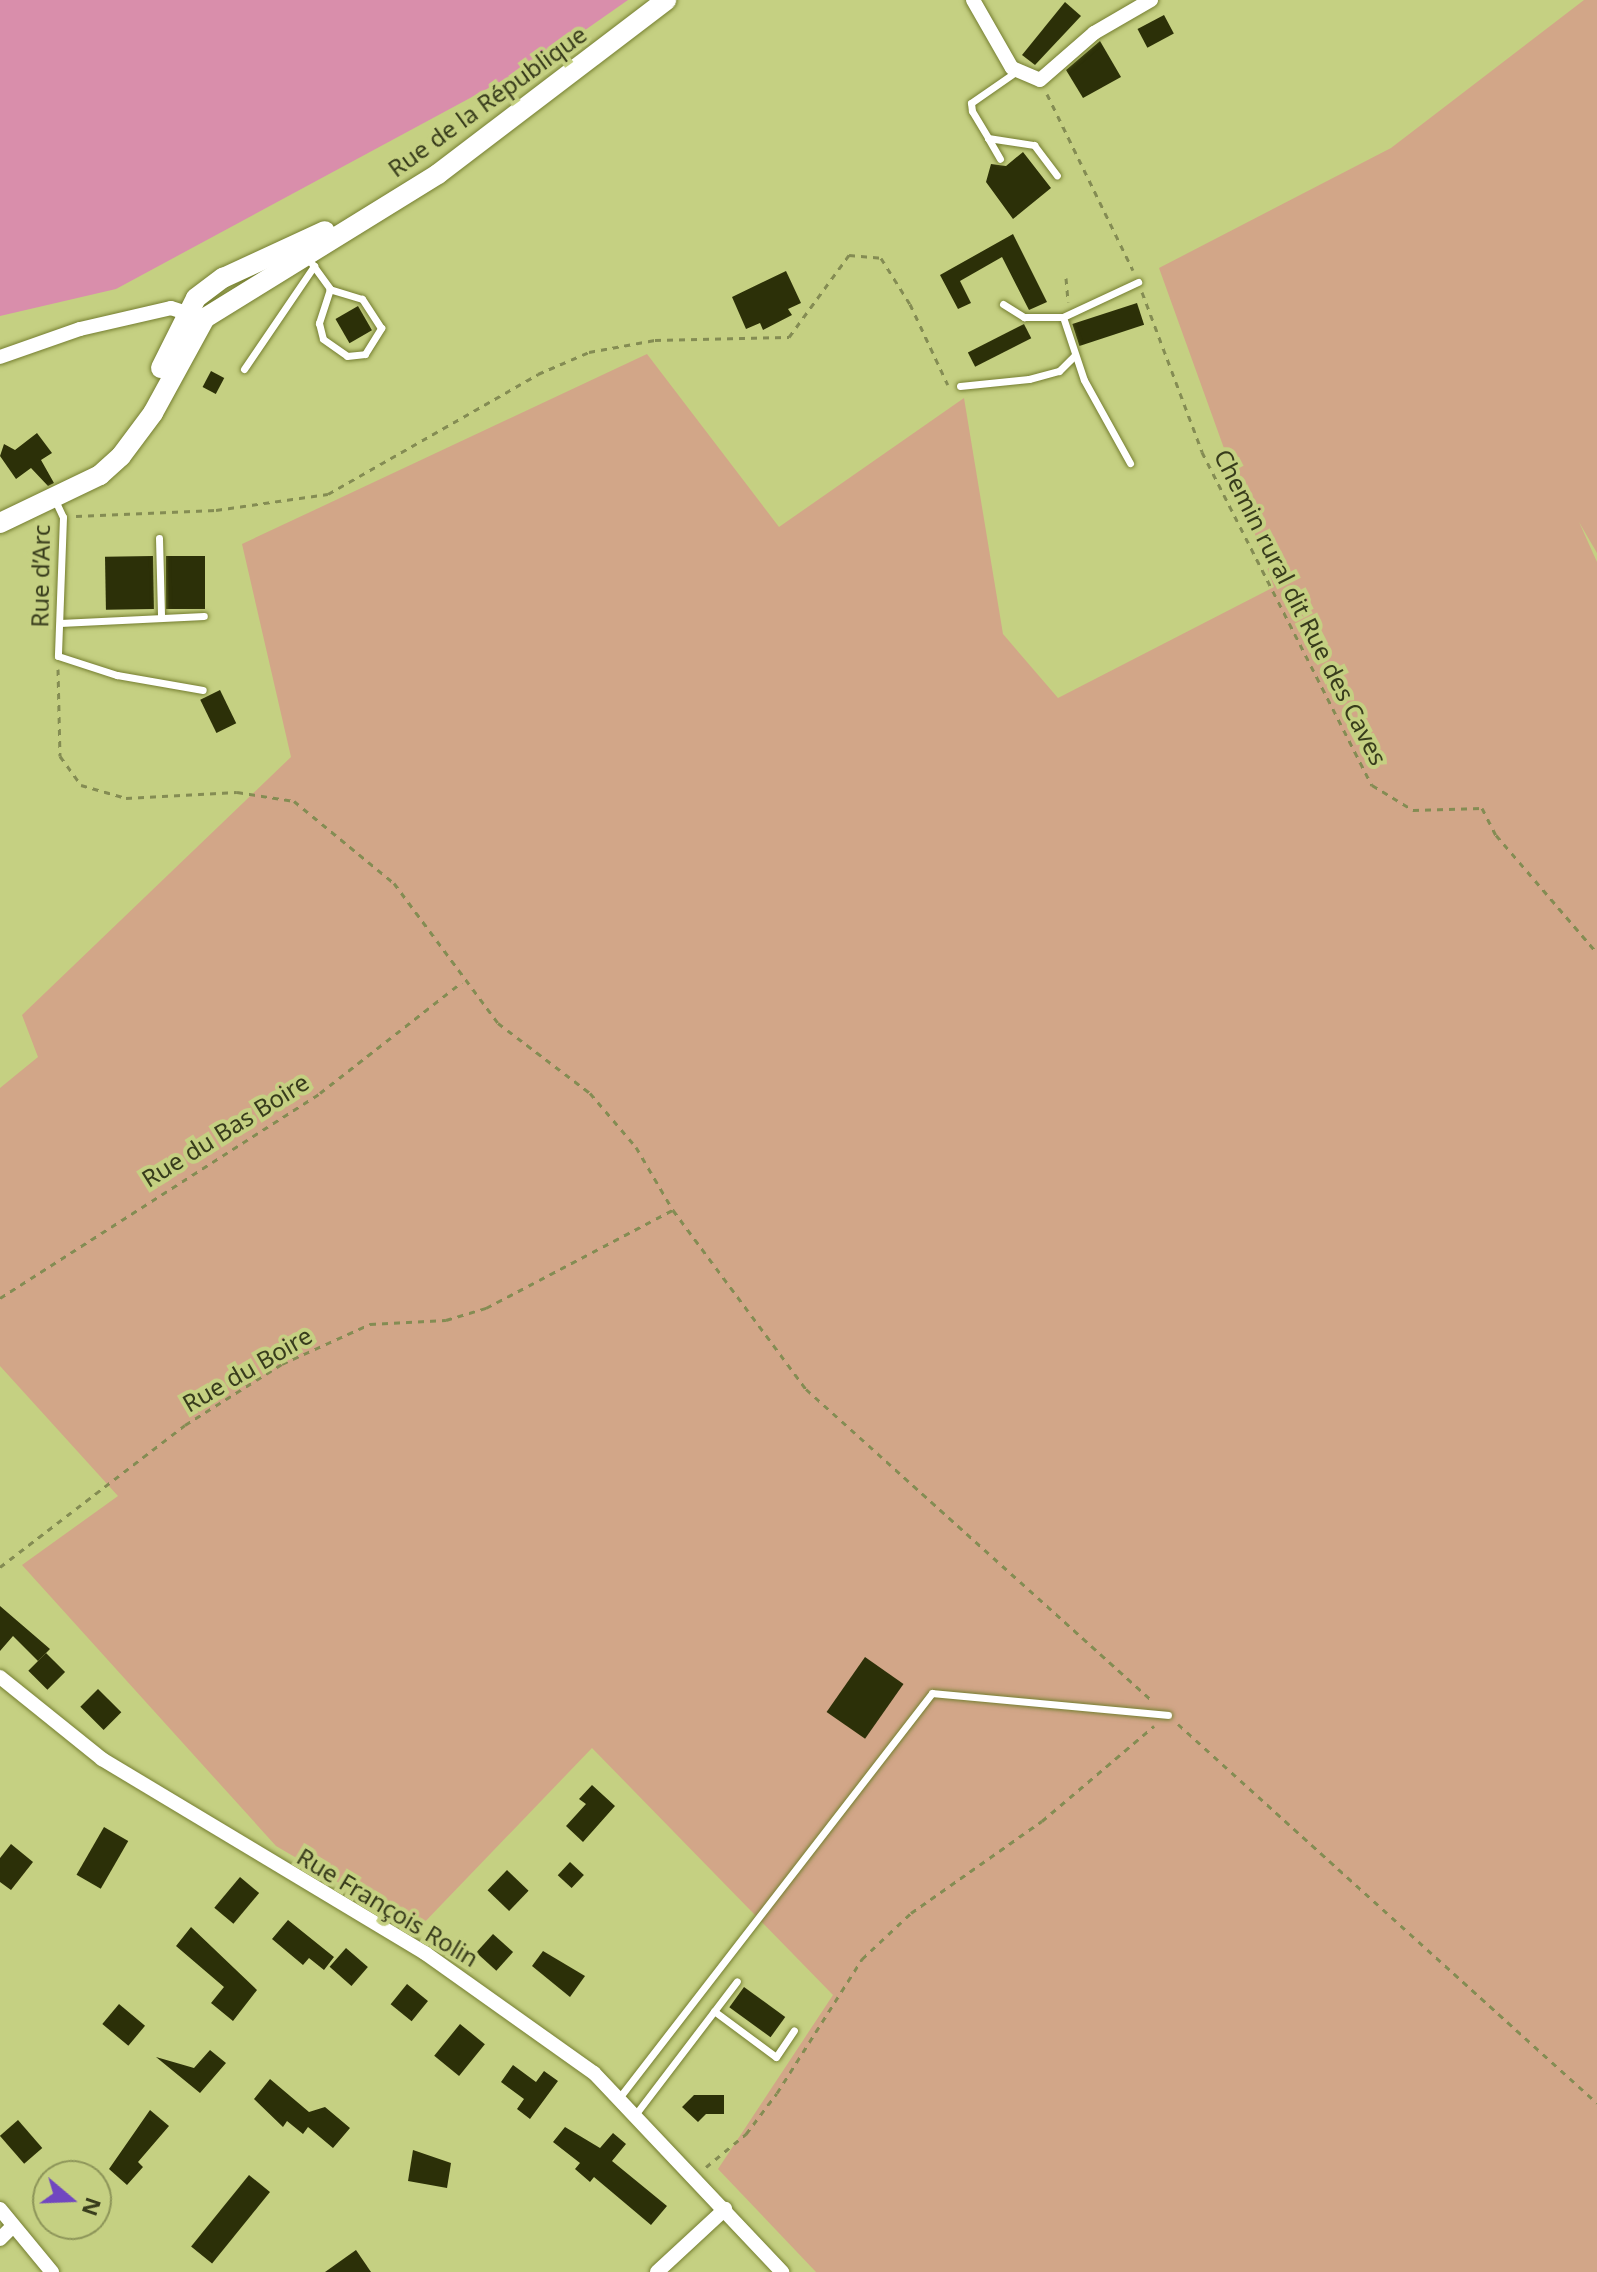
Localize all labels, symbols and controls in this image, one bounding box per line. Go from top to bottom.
street label: Rue de la République [382,19,592,183]
street label: Chemin rural dit Rue des Caves [1209,444,1393,770]
street label: Rue d’Arc [25,524,55,628]
street label: Rue du Bas Boire [136,1067,314,1193]
street label: Rue du Boire [177,1320,317,1418]
street label: Rue François Rolin [292,1842,484,1972]
north arrow [32,2160,112,2240]
text: N [76,2194,110,2220]

